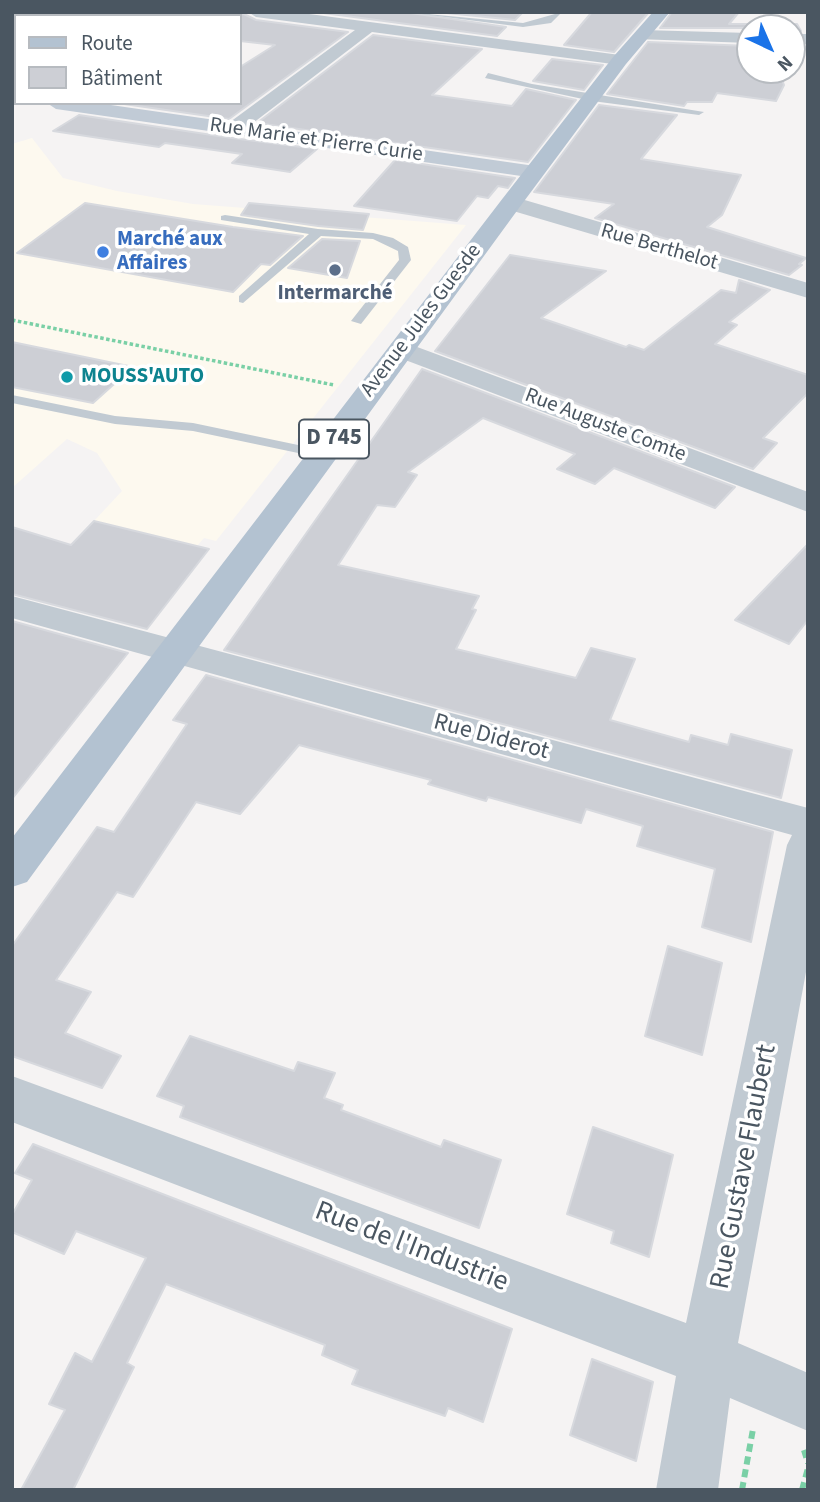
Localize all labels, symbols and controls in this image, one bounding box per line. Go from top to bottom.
legend [14,14,242,105]
north arrow [736,14,806,84]
text: Route [81,28,133,58]
text: N [771,49,798,77]
text: Bâtiment [81,63,162,93]
street label: Rue Marie et Pierre Curie [208,114,424,168]
street label: Rue Berthelot [598,219,720,277]
place label: Marché aux Affaires [117,227,223,277]
street label: Avenue Jules Guesde [356,240,488,402]
marker: Marché aux Affaires [95,244,111,260]
marker: Intermarché [327,262,343,278]
place label: Intermarché [277,281,393,307]
place label: MOUSS'AUTO [81,364,204,390]
marker: MOUSS'AUTO [59,369,75,385]
street label: Rue Auguste Comte [521,384,689,468]
road number: D 745 [299,420,369,458]
street label: Rue Diderot [430,709,552,767]
street label: Rue Gustave Flaubert [705,1042,785,1292]
street label: Rue de l'Industrie [310,1196,512,1300]

